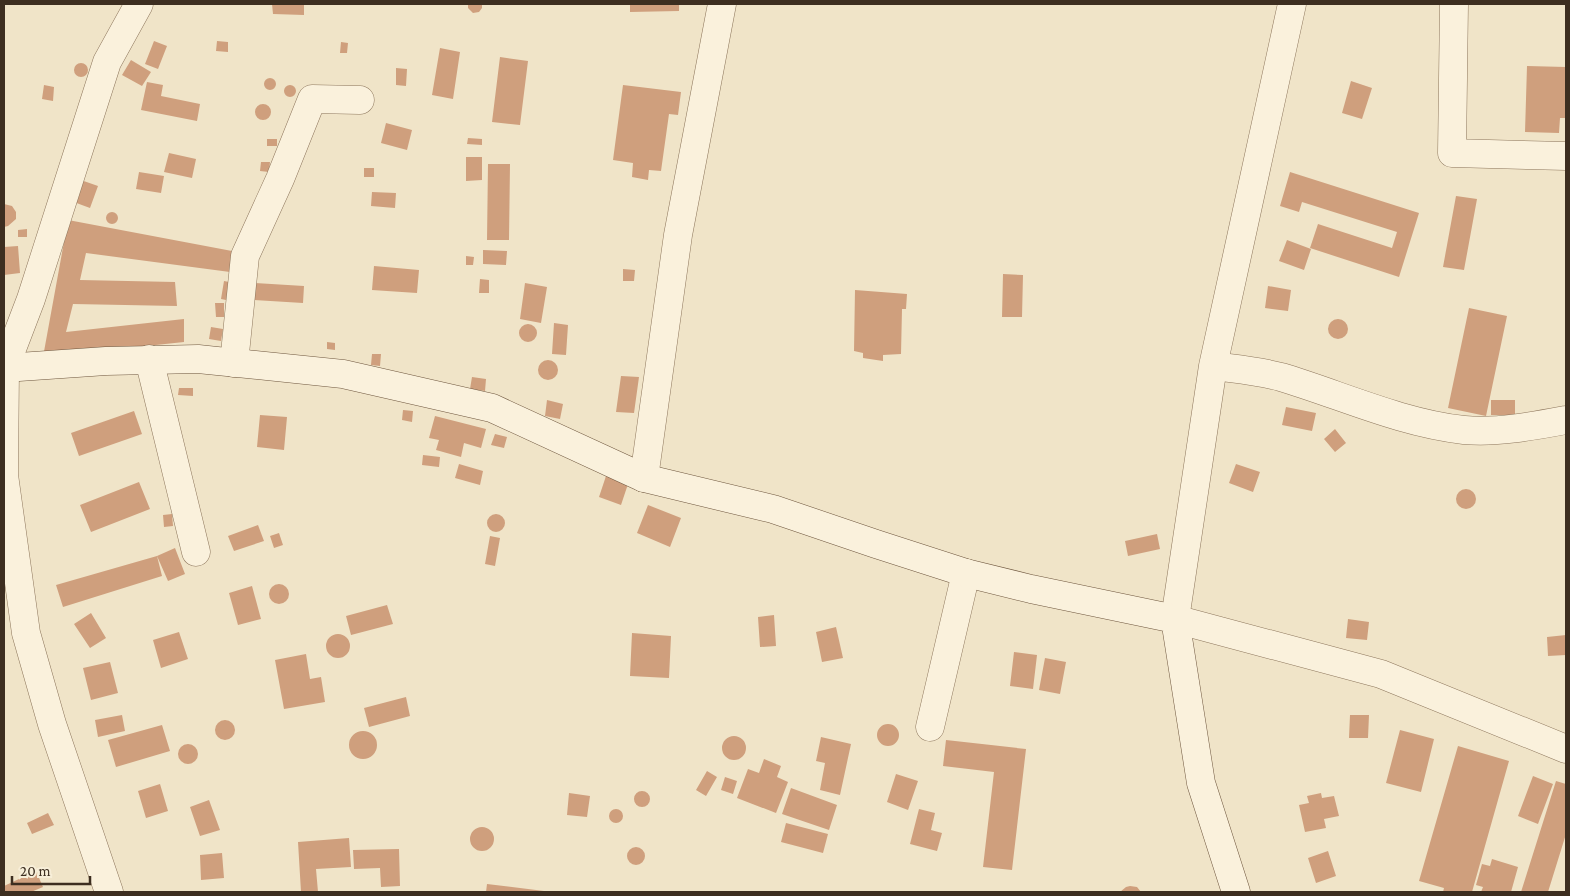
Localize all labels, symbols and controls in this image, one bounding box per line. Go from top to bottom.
scale bar [12,854,90,886]
text: 20 m [20,863,51,879]

